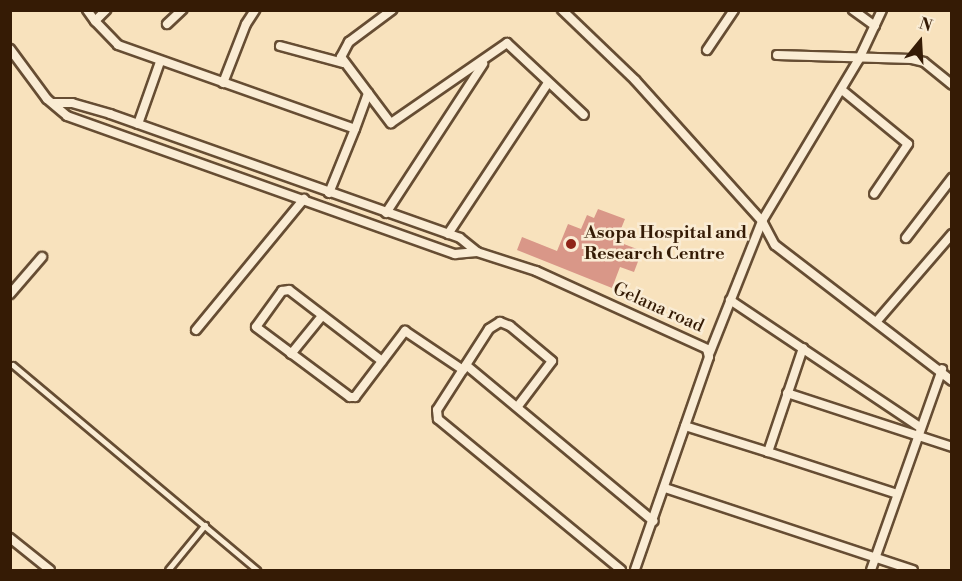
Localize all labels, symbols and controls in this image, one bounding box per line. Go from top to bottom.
north arrow [890,12,950,72]
text: N [916,13,935,36]
place label: Asopa Hospital and Research Centre [584,223,747,266]
marker: Asopa Hospital and Research Centre [562,235,580,253]
street label: Gelana road [609,278,707,338]

